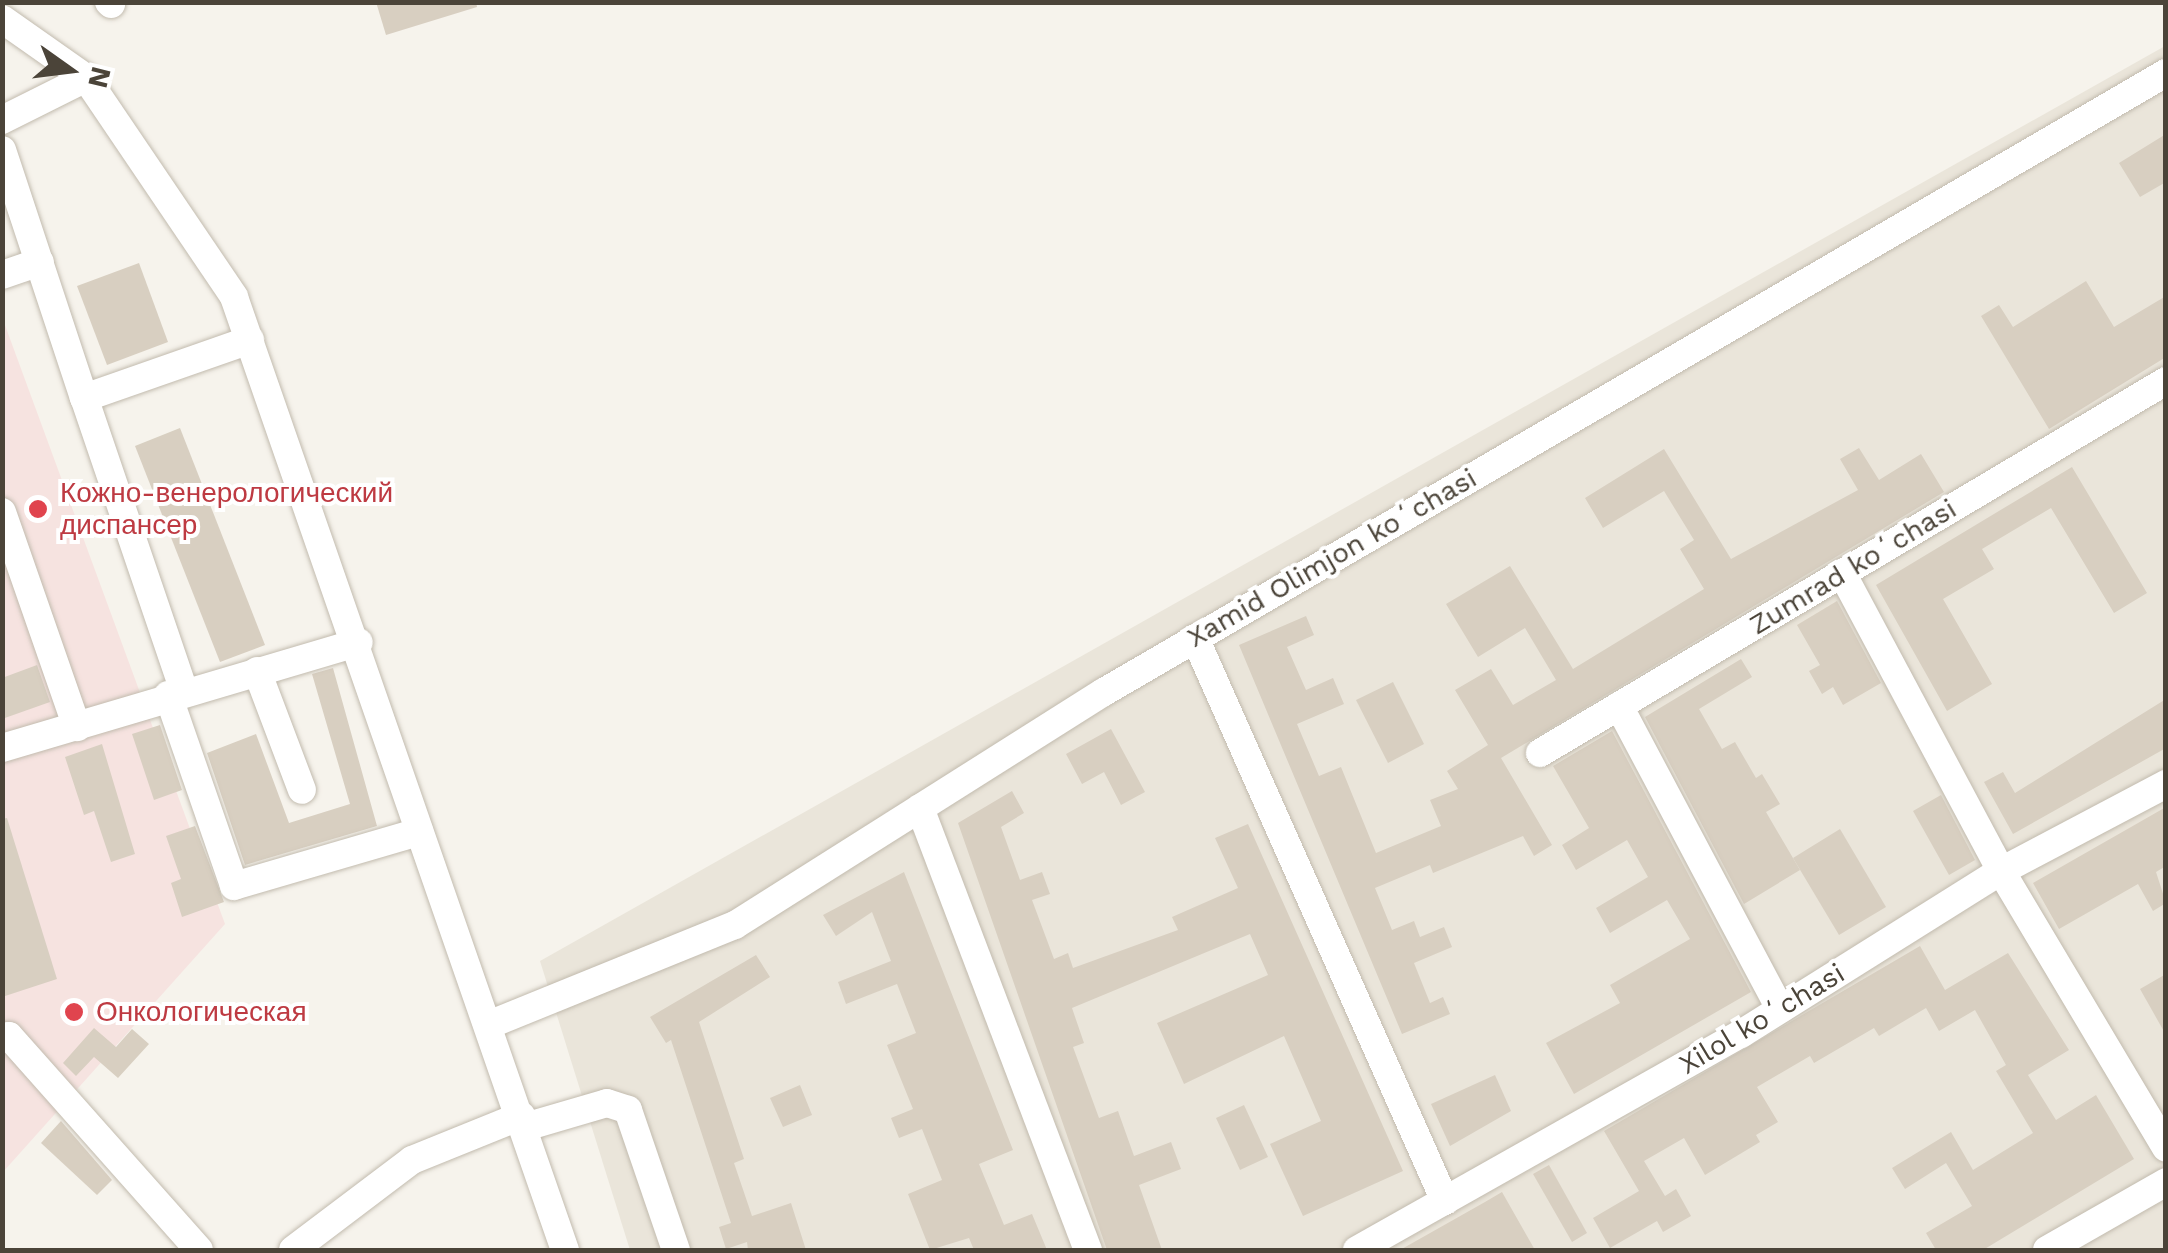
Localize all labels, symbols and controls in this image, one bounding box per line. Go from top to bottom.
north arrow [20,20,120,120]
text: N [81,63,118,91]
street label: Xamid Olimjon koʻchasi [1181,461,1483,655]
place label: Кожно-венерологический диспансер [60,476,393,542]
street label: Zumrad koʻchasi [1744,492,1962,642]
marker: Кожно-венерологический диспансер [25,496,51,522]
street label: Xilol koʻchasi [1673,956,1851,1082]
place label: Онкологическая [96,995,307,1029]
marker: Онкологическая [61,999,87,1025]

